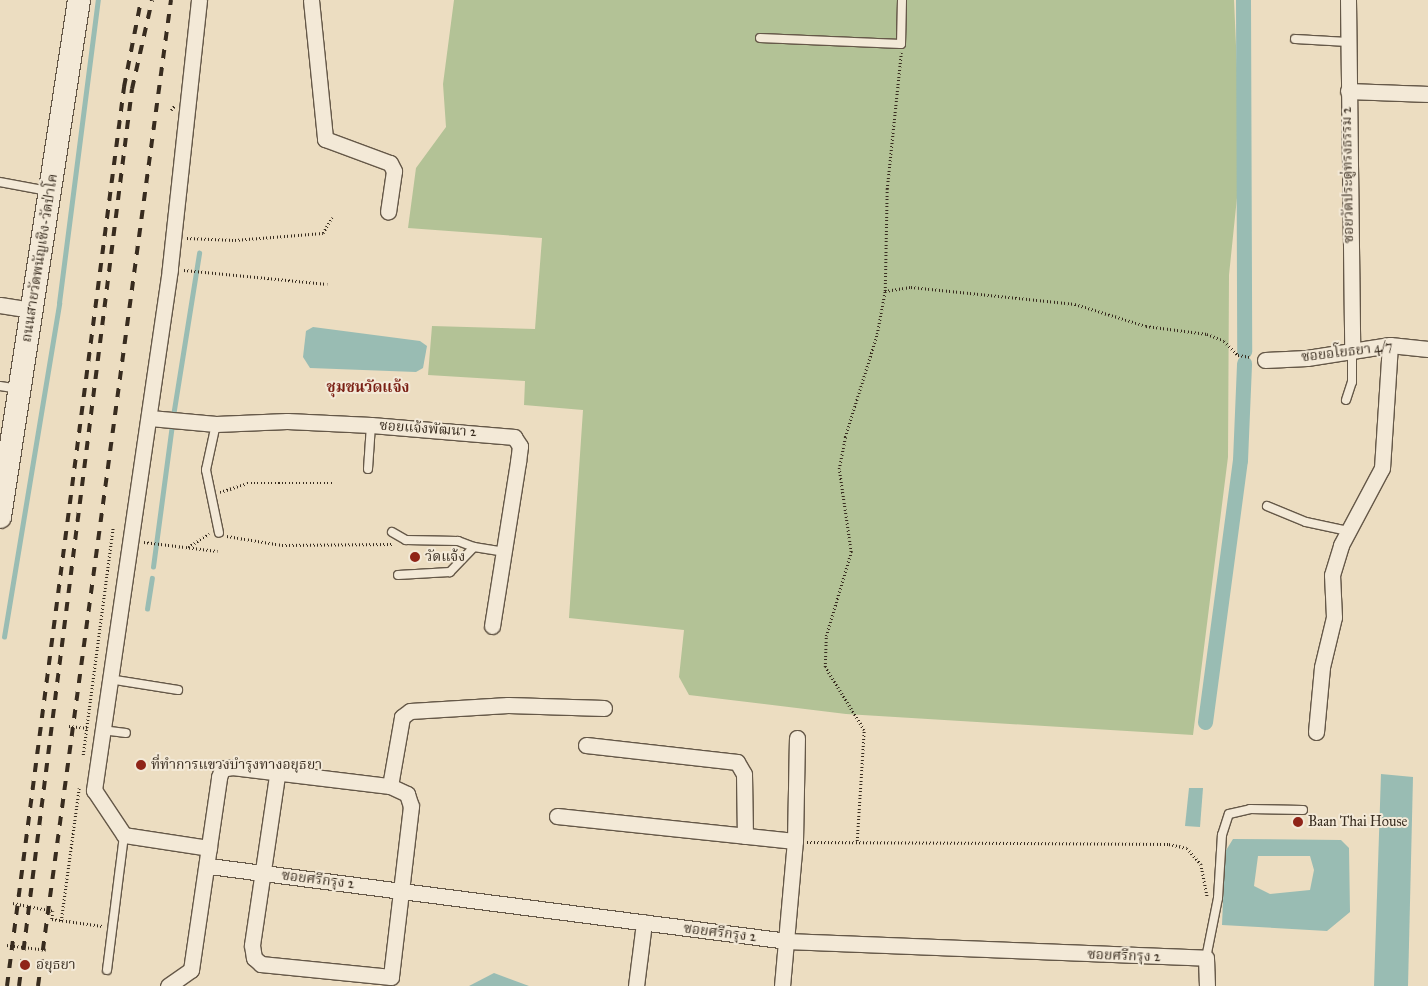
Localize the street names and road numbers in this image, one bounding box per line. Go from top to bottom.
street label: ซอยวัดประดู่ทรงธรรม 2 [1338,106,1358,244]
street label: ถนนสายวัดพนัญเชิง-วัดป่าโค [18,173,62,343]
street label: ซอยอโยธยา 4/7 [1300,338,1394,366]
street label: ซอยแจ้งพัฒนา 2 [379,417,477,441]
street label: ซอยศรีกรุง 2 [281,867,355,893]
street label: ซอยศรีกรุง 2 [683,920,757,946]
street label: ซอยศรีกรุง 2 [1087,946,1161,966]

